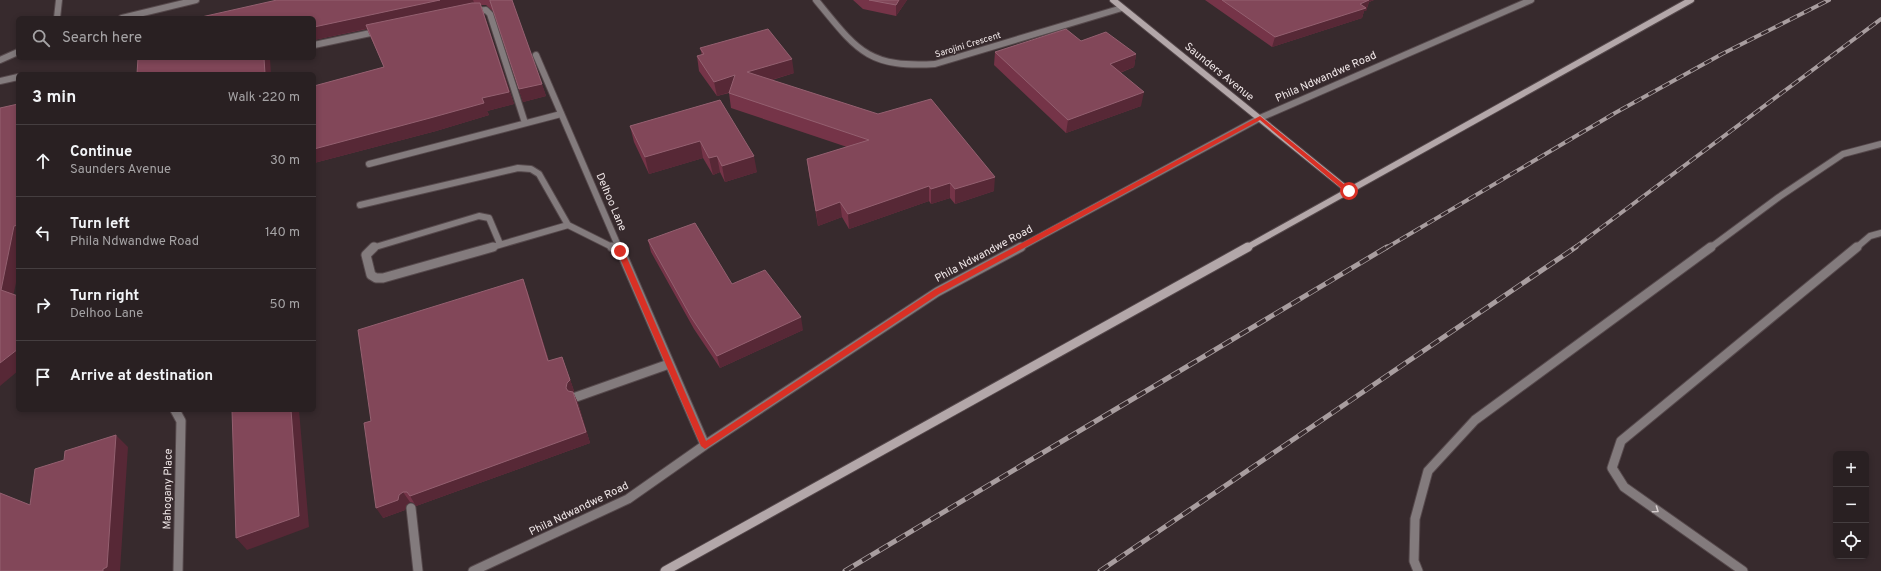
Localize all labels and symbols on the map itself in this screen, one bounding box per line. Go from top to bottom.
street label: Sarojini Crescent [934,30,1002,60]
street label: Saunders Avenue [1181,40,1257,104]
street label: Phila Ndwandwe Road [1273,48,1379,106]
street label: Delhoo Lane [592,171,630,233]
route start [1340,182,1358,200]
street label: Phila Ndwandwe Road [933,222,1035,286]
route end [611,242,629,260]
street label: Mahogany Place [160,448,176,530]
street label: Phila Ndwandwe Road [527,479,631,539]
one-way arrow [1652,505,1659,513]

